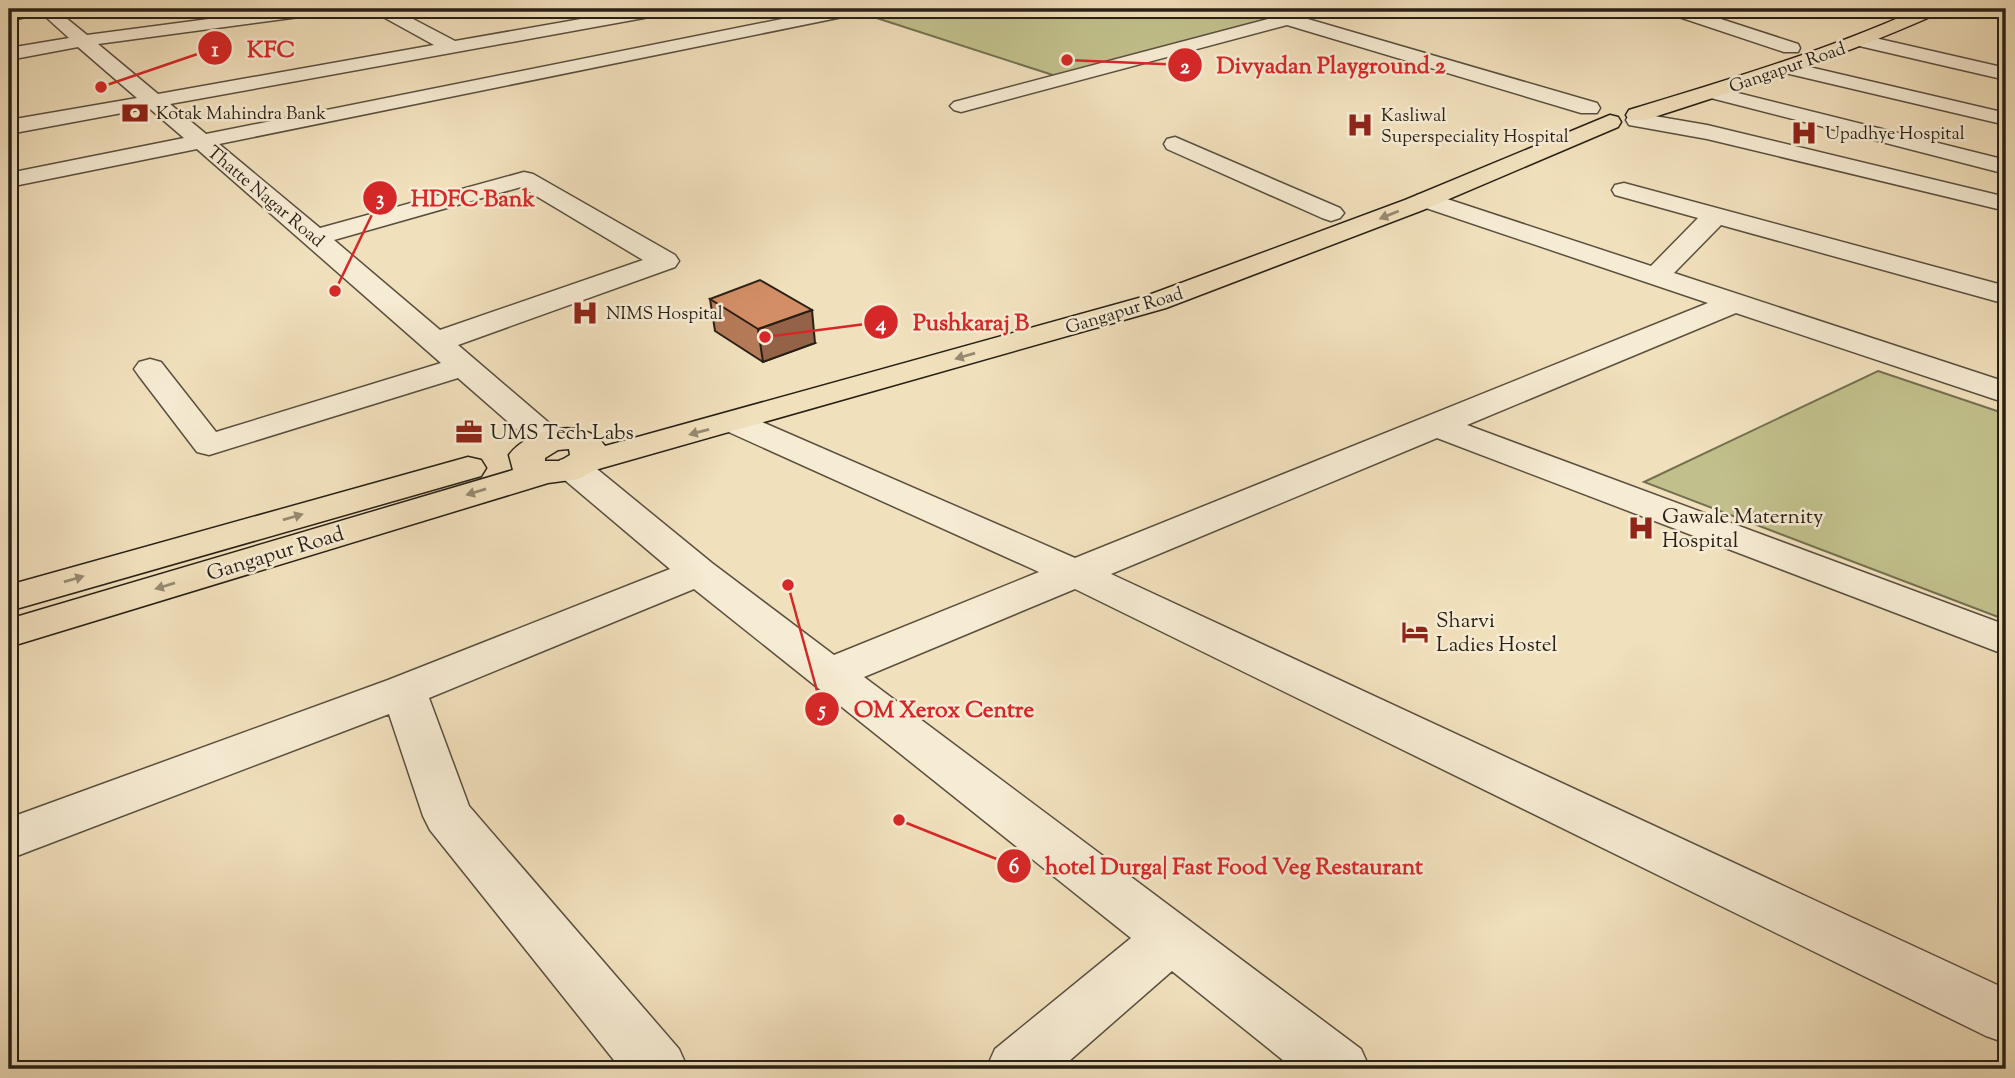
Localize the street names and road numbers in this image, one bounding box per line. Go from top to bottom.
street label: Gangapur Road [1726,37,1849,101]
street label: Thatte Nagar Road [200,141,329,254]
street label: Gangapur Road [1063,282,1187,342]
street label: Gangapur Road [203,520,348,590]

